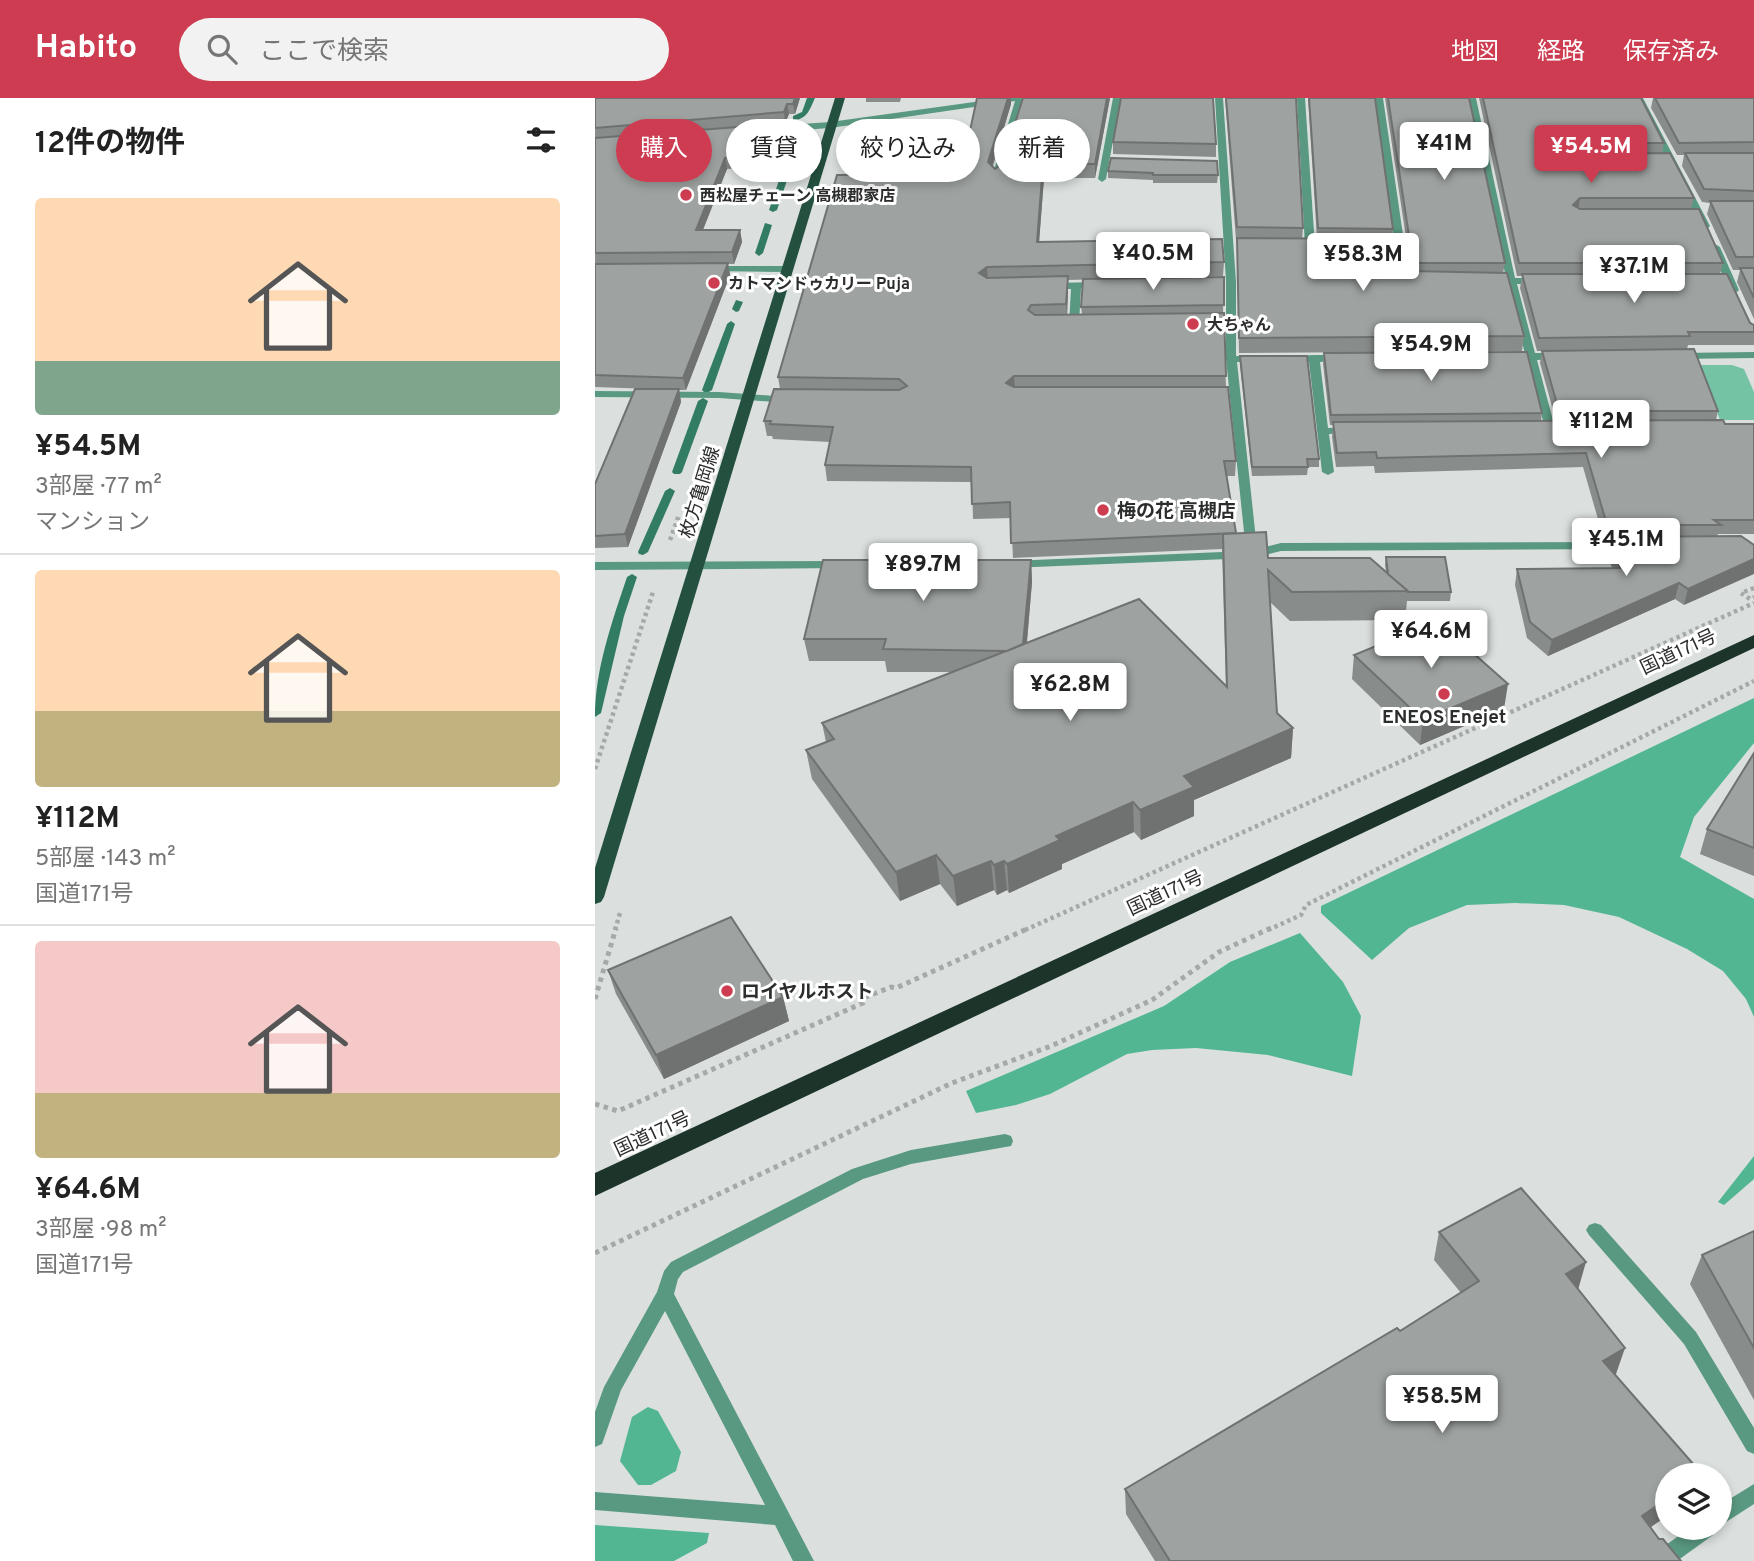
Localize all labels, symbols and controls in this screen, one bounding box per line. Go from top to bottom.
search box [179,18,669,81]
text: Habito [35,28,137,70]
icon: search [203,30,241,68]
text: ここで検索 [259,36,389,69]
text: 地図 [1451,38,1499,68]
text: 経路 [1537,38,1585,68]
text: 保存済み [1623,38,1719,68]
chip: 購入 [616,119,712,182]
chip: 賃貸 [726,119,822,182]
chip: 絞り込み [836,119,980,182]
chip: 新着 [994,119,1090,182]
icon: filters [522,121,560,159]
pin: ¥41M [1403,122,1485,182]
text: 12件の物件 [35,126,185,163]
pin: ¥54.5M [1534,126,1648,185]
text: ¥41M [1416,130,1472,159]
text: ¥54.5M [1550,133,1632,162]
marker: 西松屋チェーン 高槻郡家店 [678,187,694,203]
place label: 西松屋チェーン 高槻郡家店 [700,187,895,207]
pin: ¥40.5M [1096,232,1210,292]
pin: ¥58.3M [1306,234,1420,293]
text: ¥40.5M [1112,240,1194,269]
text: ¥58.3M [1323,241,1403,270]
icon: home [235,243,361,369]
pin: ¥37.1M [1577,246,1691,305]
text: ¥37.1M [1599,253,1669,282]
marker: カトマンドゥカリー Puja [706,275,722,291]
place label: カトマンドゥカリー Puja [728,275,910,295]
marker: 大ちゃん [1185,316,1201,332]
place label: 大ちゃん [1207,316,1271,336]
pin: ¥54.9M [1374,324,1488,383]
text: ¥54.9M [1390,331,1472,360]
pin: ¥112M [1552,400,1650,460]
text: ¥112M [1568,408,1634,437]
text: ¥54.5M [35,429,141,466]
street label: 枚方亀岡線 [676,444,726,542]
text: 3部屋 · 77 m² [35,473,162,502]
place label: 梅の花 高槻店 [1117,500,1236,524]
marker: 梅の花 高槻店 [1095,502,1111,518]
text: マンション [35,509,150,538]
pin: ¥45.1M [1569,518,1683,578]
text: ¥45.1M [1588,526,1664,555]
pin: ¥89.7M [866,544,980,603]
text: ¥89.7M [884,551,962,580]
pin: ¥64.6M [1374,610,1488,670]
icon: home [235,615,361,741]
text: ¥64.6M [1390,618,1472,647]
street label: 国道171号 [1637,625,1721,681]
pin: ¥62.8M [1013,664,1127,723]
text: ¥62.8M [1030,671,1110,700]
marker: ENEOS Enejet [1436,686,1452,702]
place label: ENEOS Enejet [1382,706,1506,730]
text: ¥112M [35,801,120,838]
text: 5部屋 · 143 m² [35,845,176,874]
street label: 国道171号 [1124,866,1208,922]
text: 国道171号 [35,881,133,910]
place label: ロイヤルホスト [741,981,873,1005]
marker: ロイヤルホスト [719,983,735,999]
icon: home [235,986,361,1112]
street label: 国道171号 [611,1107,695,1163]
text: ¥64.6M [35,1172,141,1209]
text: 3部屋 · 98 m² [35,1216,167,1245]
text: 国道171号 [35,1252,133,1281]
pin: ¥58.5M [1385,1376,1499,1435]
text: ¥58.5M [1402,1383,1482,1412]
map controls [1655,1463,1732,1540]
button: layers [1655,1463,1732,1540]

